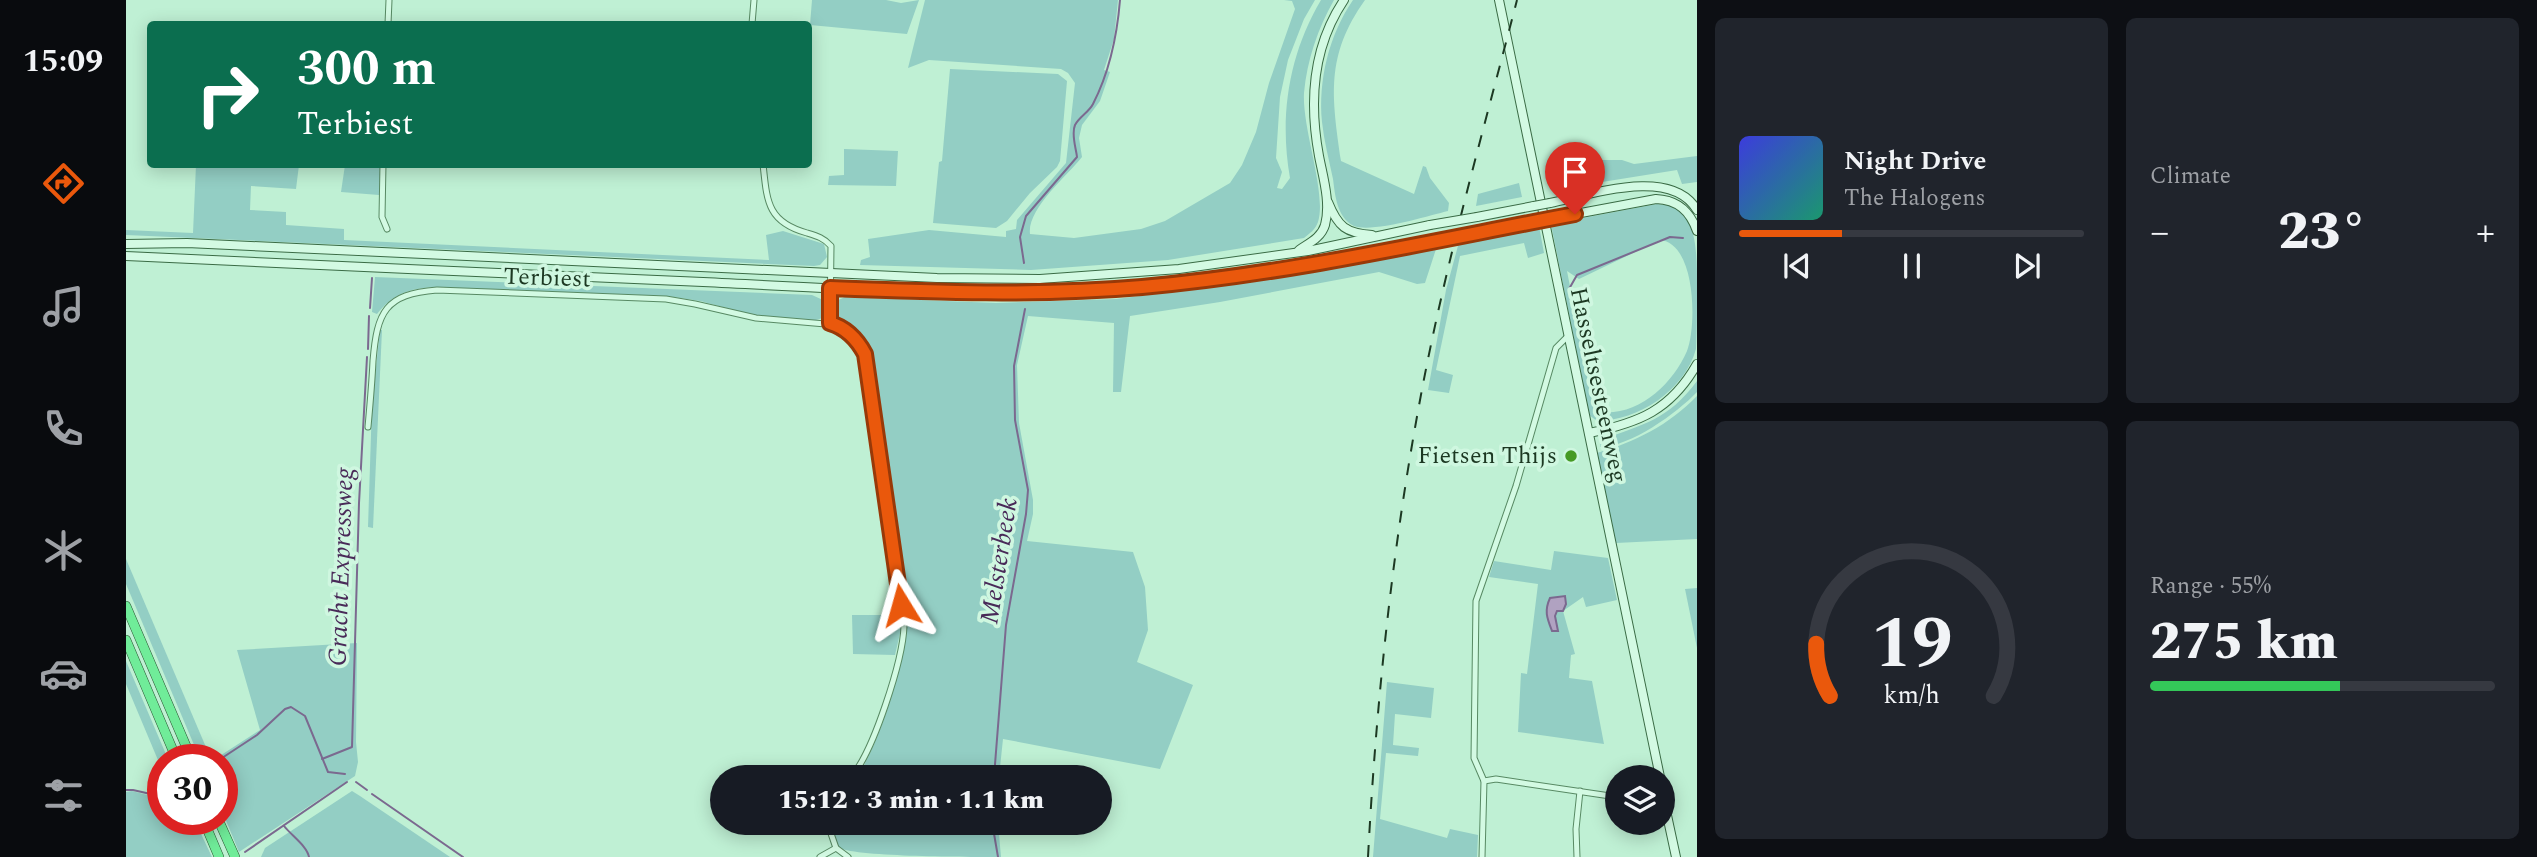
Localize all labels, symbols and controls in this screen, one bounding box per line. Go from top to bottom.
text: 300 m [297,32,436,107]
text: 15:09 [23,37,103,86]
icon: right [182,49,273,140]
text: Terbiest [297,100,413,149]
text: Night Drive [1844,141,1986,181]
pin [1545,142,1605,214]
icon: arrive [1556,153,1594,191]
icon: directions [39,159,88,208]
text: Climate [2150,159,2231,194]
text: The Halogens [1844,181,1986,216]
text: 23° [2278,193,2367,272]
text: − [2150,204,2169,262]
text: + [2476,204,2495,262]
icon: previous [1778,247,1816,285]
icon: pause [1893,247,1931,285]
icon: next [2008,247,2046,285]
street label: Terbiest [503,258,591,298]
icon: music [39,282,88,331]
street label: Hasseltsesteenweg [1560,284,1636,486]
icon: phone [39,404,88,453]
place label: Fietsen Thijs [1417,438,1557,474]
marker: Fietsen Thijs [1563,448,1579,464]
water label: Gracht Expressweg [318,466,365,667]
water label: Melsterbeek [969,495,1029,627]
icon: climate [39,526,88,575]
position arrow [864,568,938,642]
text: Range · 55% [2150,569,2271,604]
text: 19 [1871,589,1952,700]
text: 275 km [2150,603,2338,682]
icon: car [39,649,88,698]
text: km/h [1883,677,1940,715]
speed limit sign: 30 [147,744,238,835]
map controls [1605,765,1675,835]
button: layers [1605,765,1675,835]
icon: filters [39,771,88,820]
text: 15:12 · 3 min · 1.1 km [778,780,1044,820]

